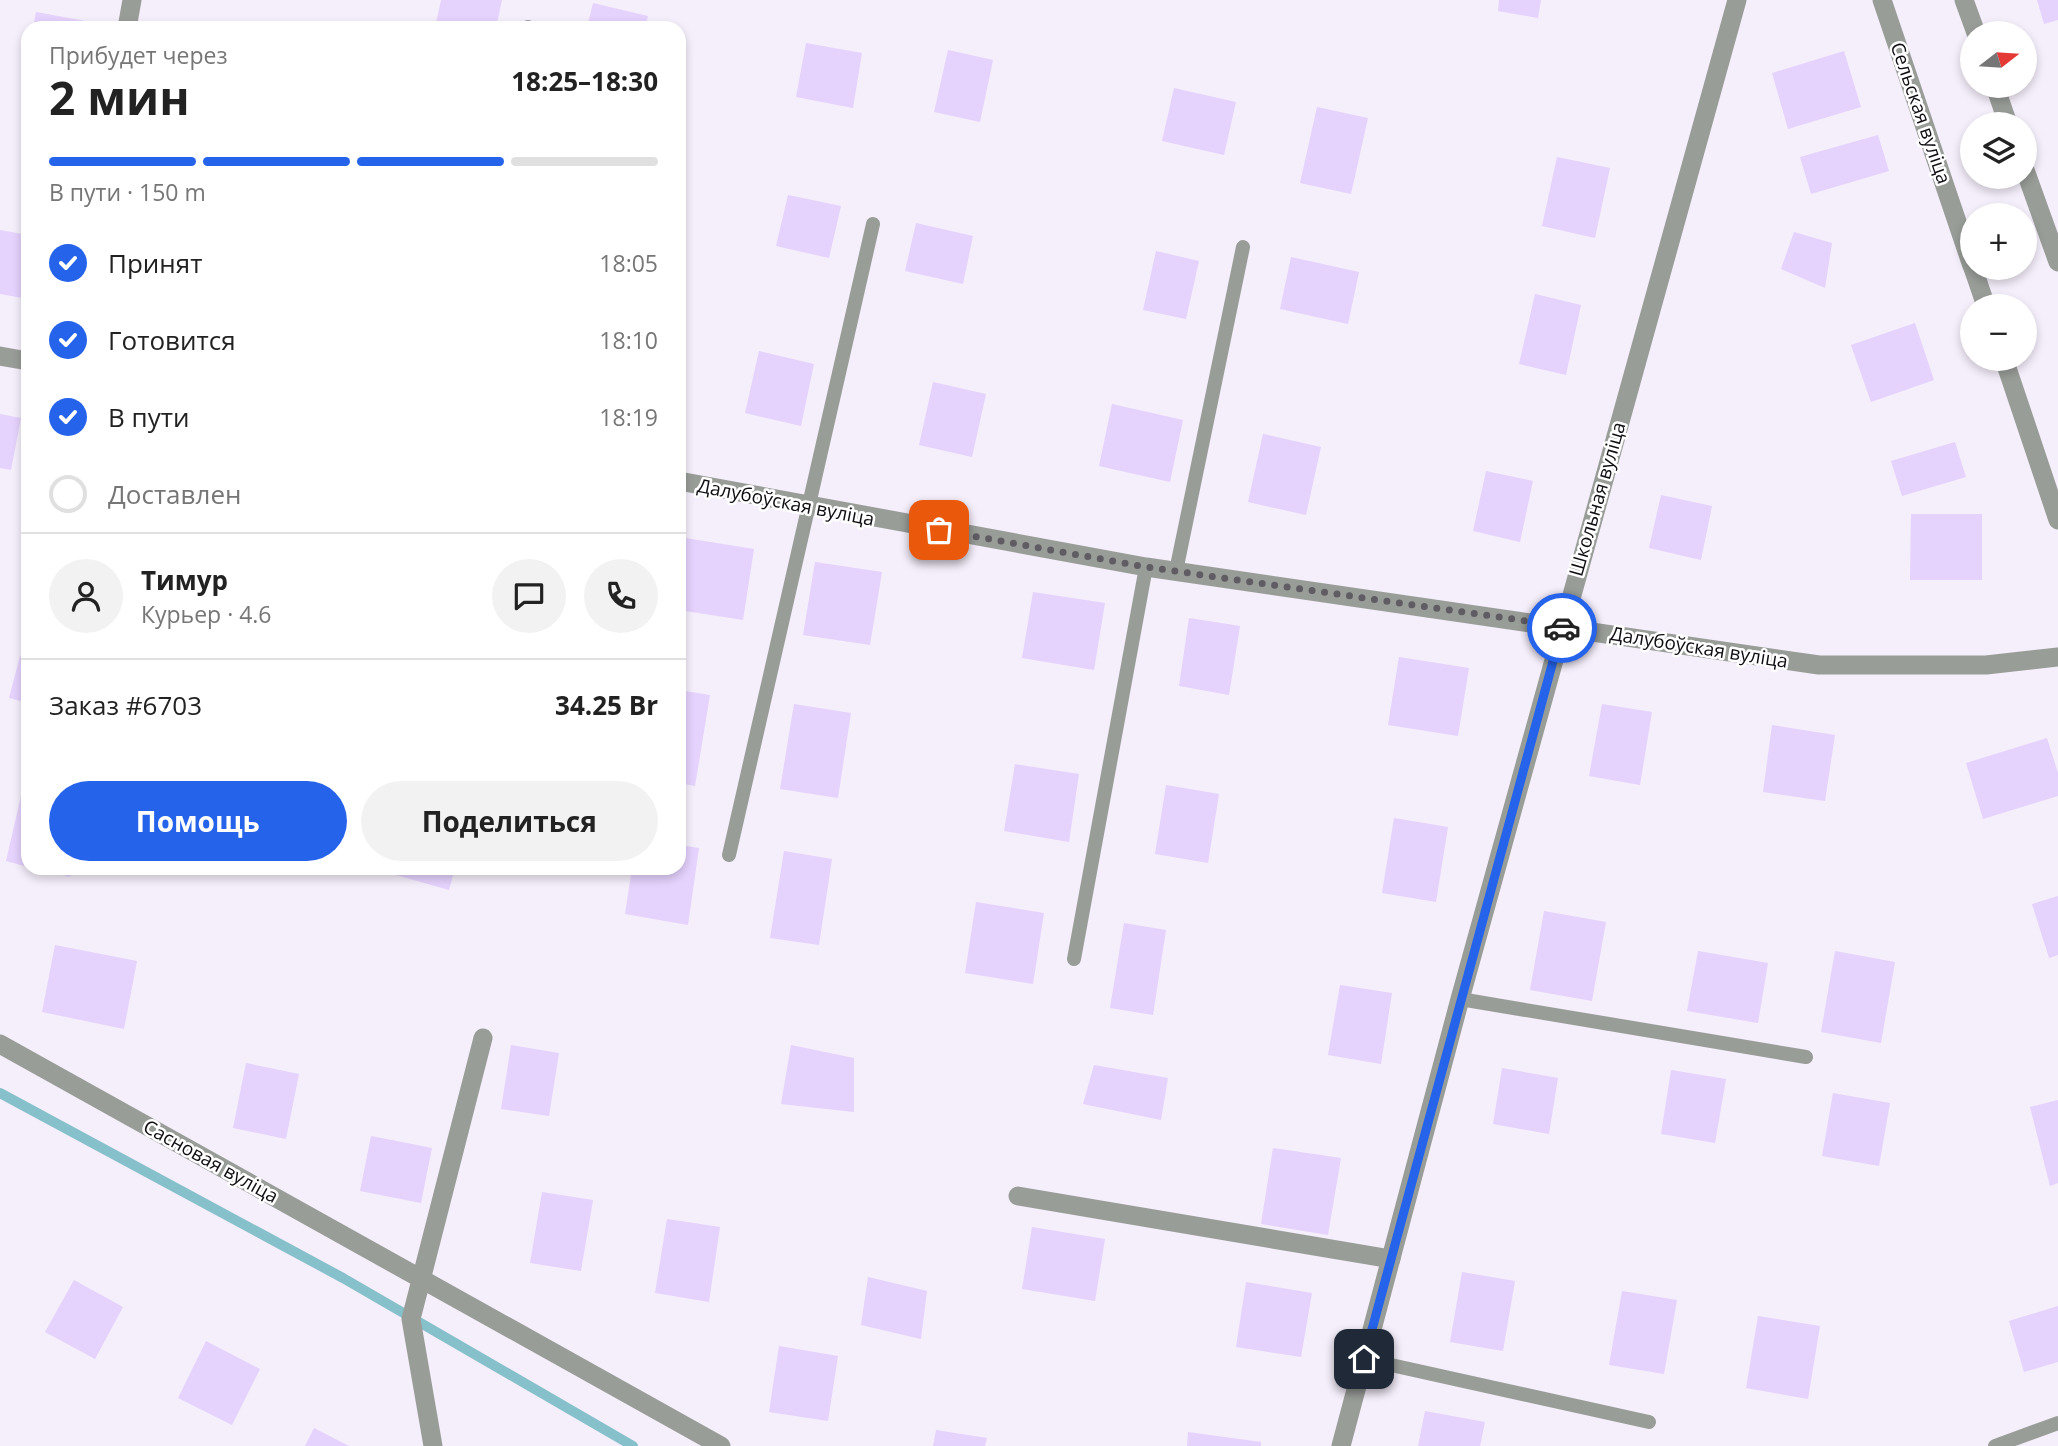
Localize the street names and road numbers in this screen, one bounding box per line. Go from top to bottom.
street label: Сельская вуліца [1885,39,1957,187]
street label: Школьная вуліца [1563,419,1631,579]
street label: Далубоўская вуліца [695,472,877,532]
street label: Далубоўская вуліца [1608,620,1790,674]
street label: Сасновая вуліца [139,1113,283,1209]

